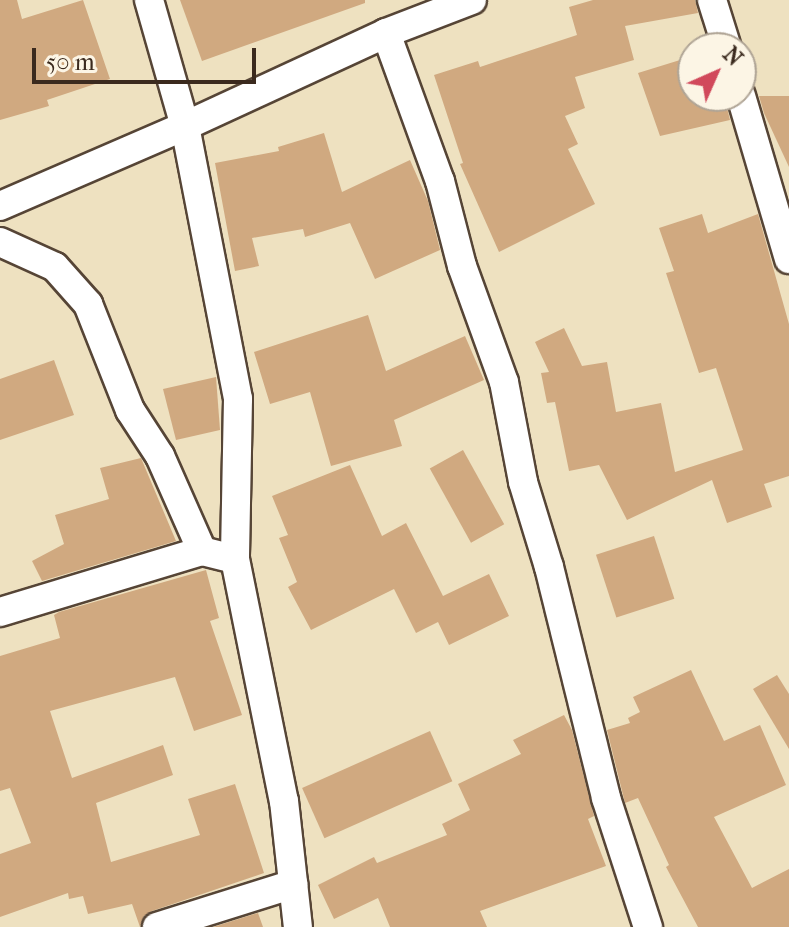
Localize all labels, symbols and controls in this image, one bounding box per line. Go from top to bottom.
scale bar [36,32,260,82]
north arrow [677,32,757,112]
text: N [717,41,748,72]
text: 50 m [46,48,95,76]

